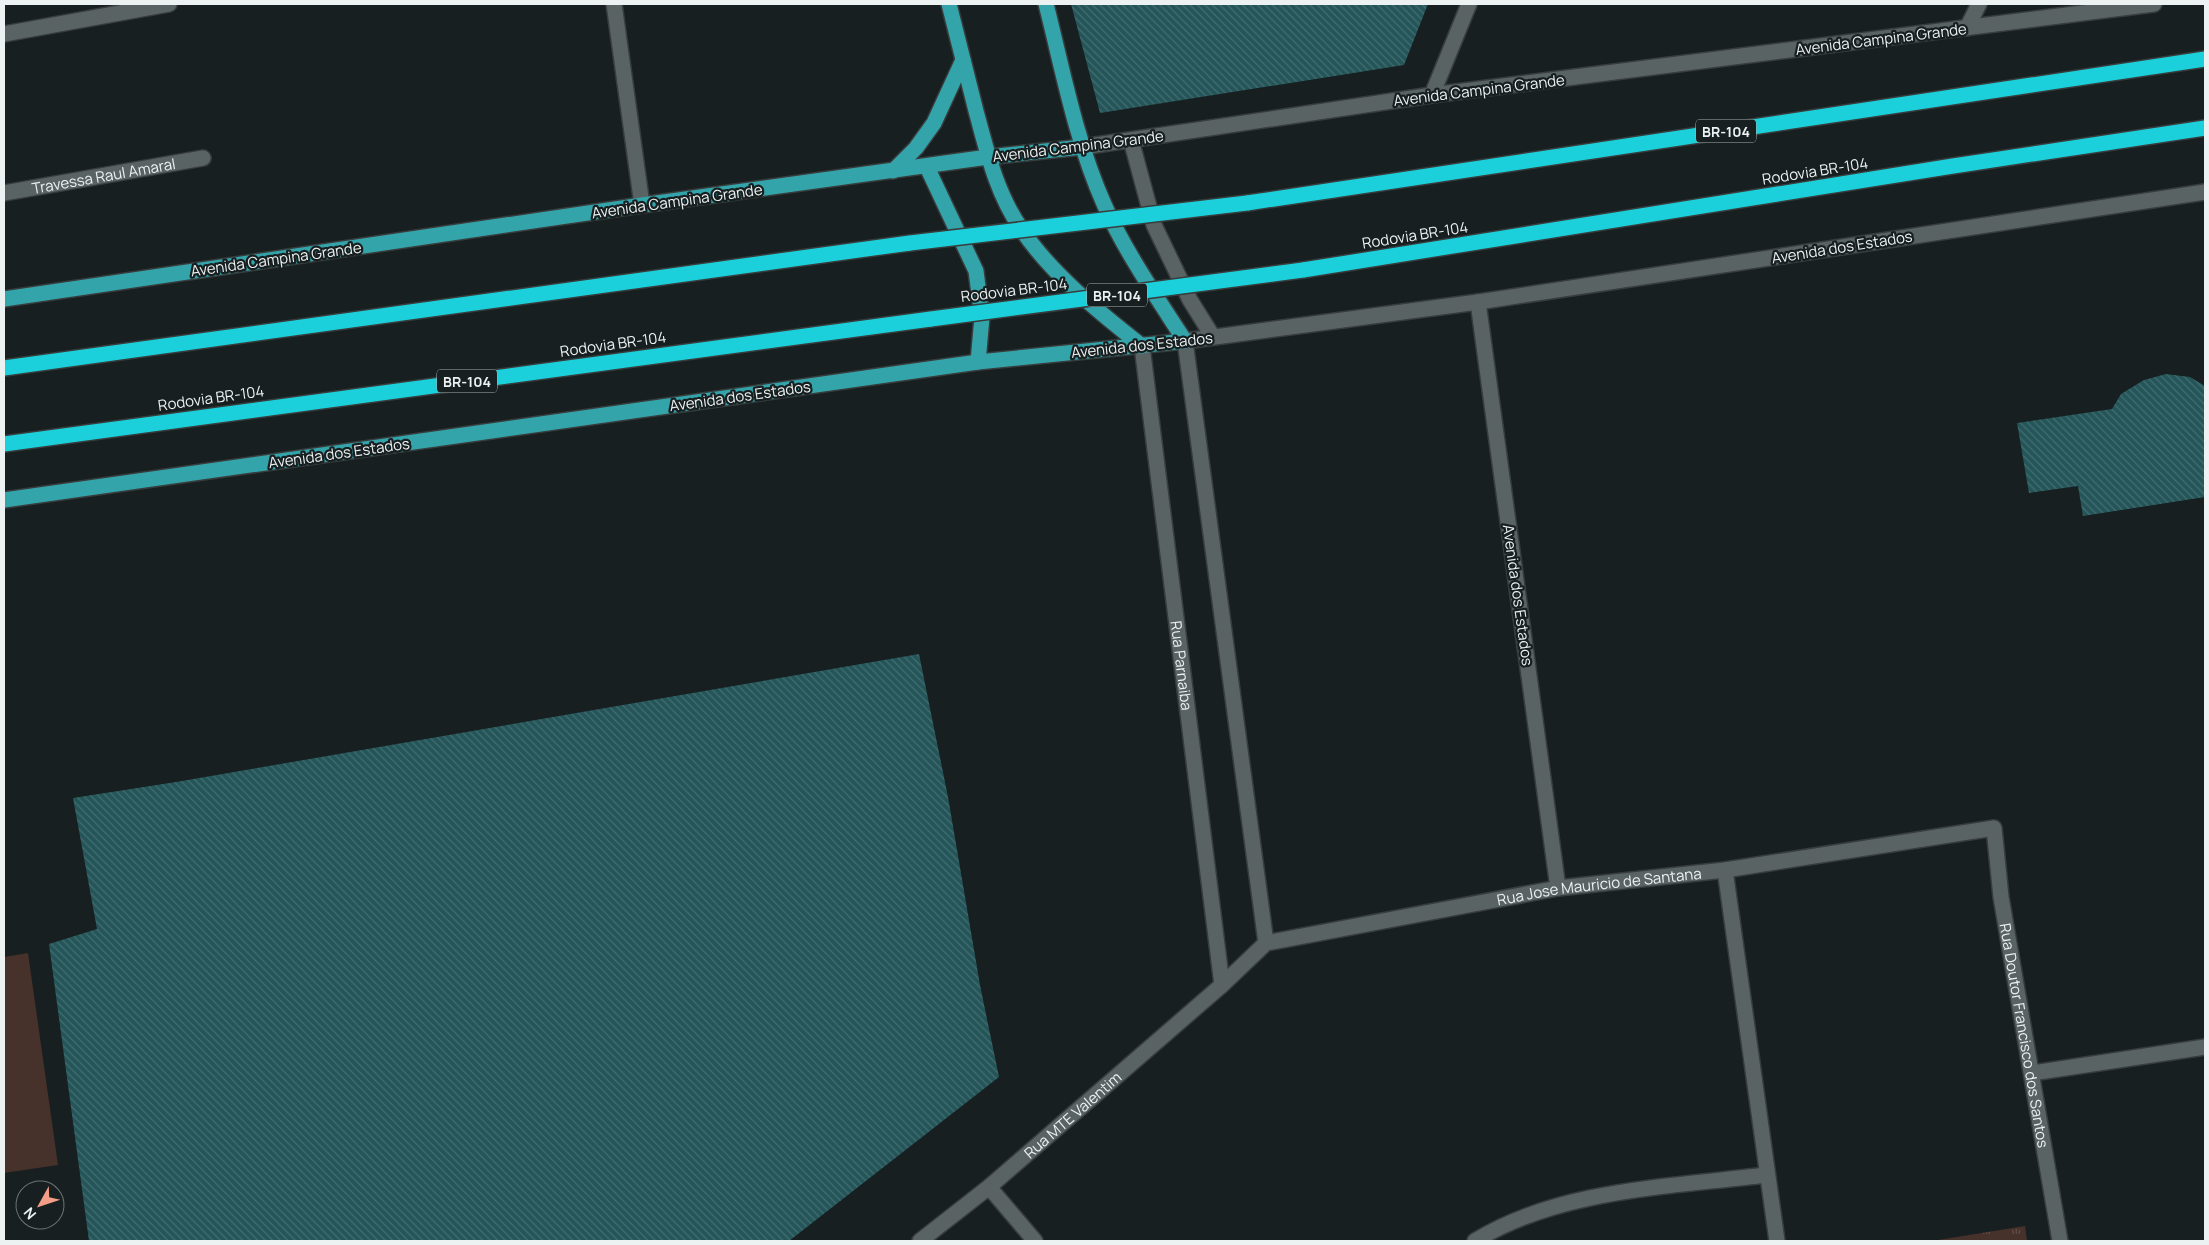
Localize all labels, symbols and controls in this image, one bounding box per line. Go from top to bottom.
street label: Avenida Campina Grande [1794,18,1968,60]
street label: Avenida Campina Grande [1392,69,1566,111]
road number: BR-104 [1696,120,1756,142]
street label: Avenida Campina Grande [991,125,1165,167]
street label: Rodovia BR-104 [1760,152,1870,190]
street label: Travessa Raul Amaral [30,153,177,198]
street label: Avenida Campina Grande [590,179,764,223]
street label: Rodovia BR-104 [1360,216,1470,254]
street label: Avenida dos Estados [1770,225,1914,268]
street label: Avenida Campina Grande [189,237,363,281]
street label: Rodovia BR-104 [960,273,1069,307]
road number: BR-104 [1087,284,1147,306]
street label: Rodovia BR-104 [559,326,668,362]
street label: Avenida dos Estados [1070,327,1214,363]
road number: BR-104 [437,370,497,392]
street label: Avenida dos Estados [668,376,812,416]
street label: Rodovia BR-104 [157,380,266,416]
street label: Avenida dos Estados [267,433,411,473]
street label: Avenida dos Estados [1498,523,1538,667]
street label: Rua Parnaiba [1166,619,1198,712]
street label: Rua Jose Mauricio de Santana [1495,862,1702,910]
street label: Rua Doutor Francisco dos Santos [1995,922,2054,1149]
street label: Rua MTE Valentim [1019,1067,1126,1163]
north arrow [15,1180,65,1230]
text: N [19,1204,40,1224]

